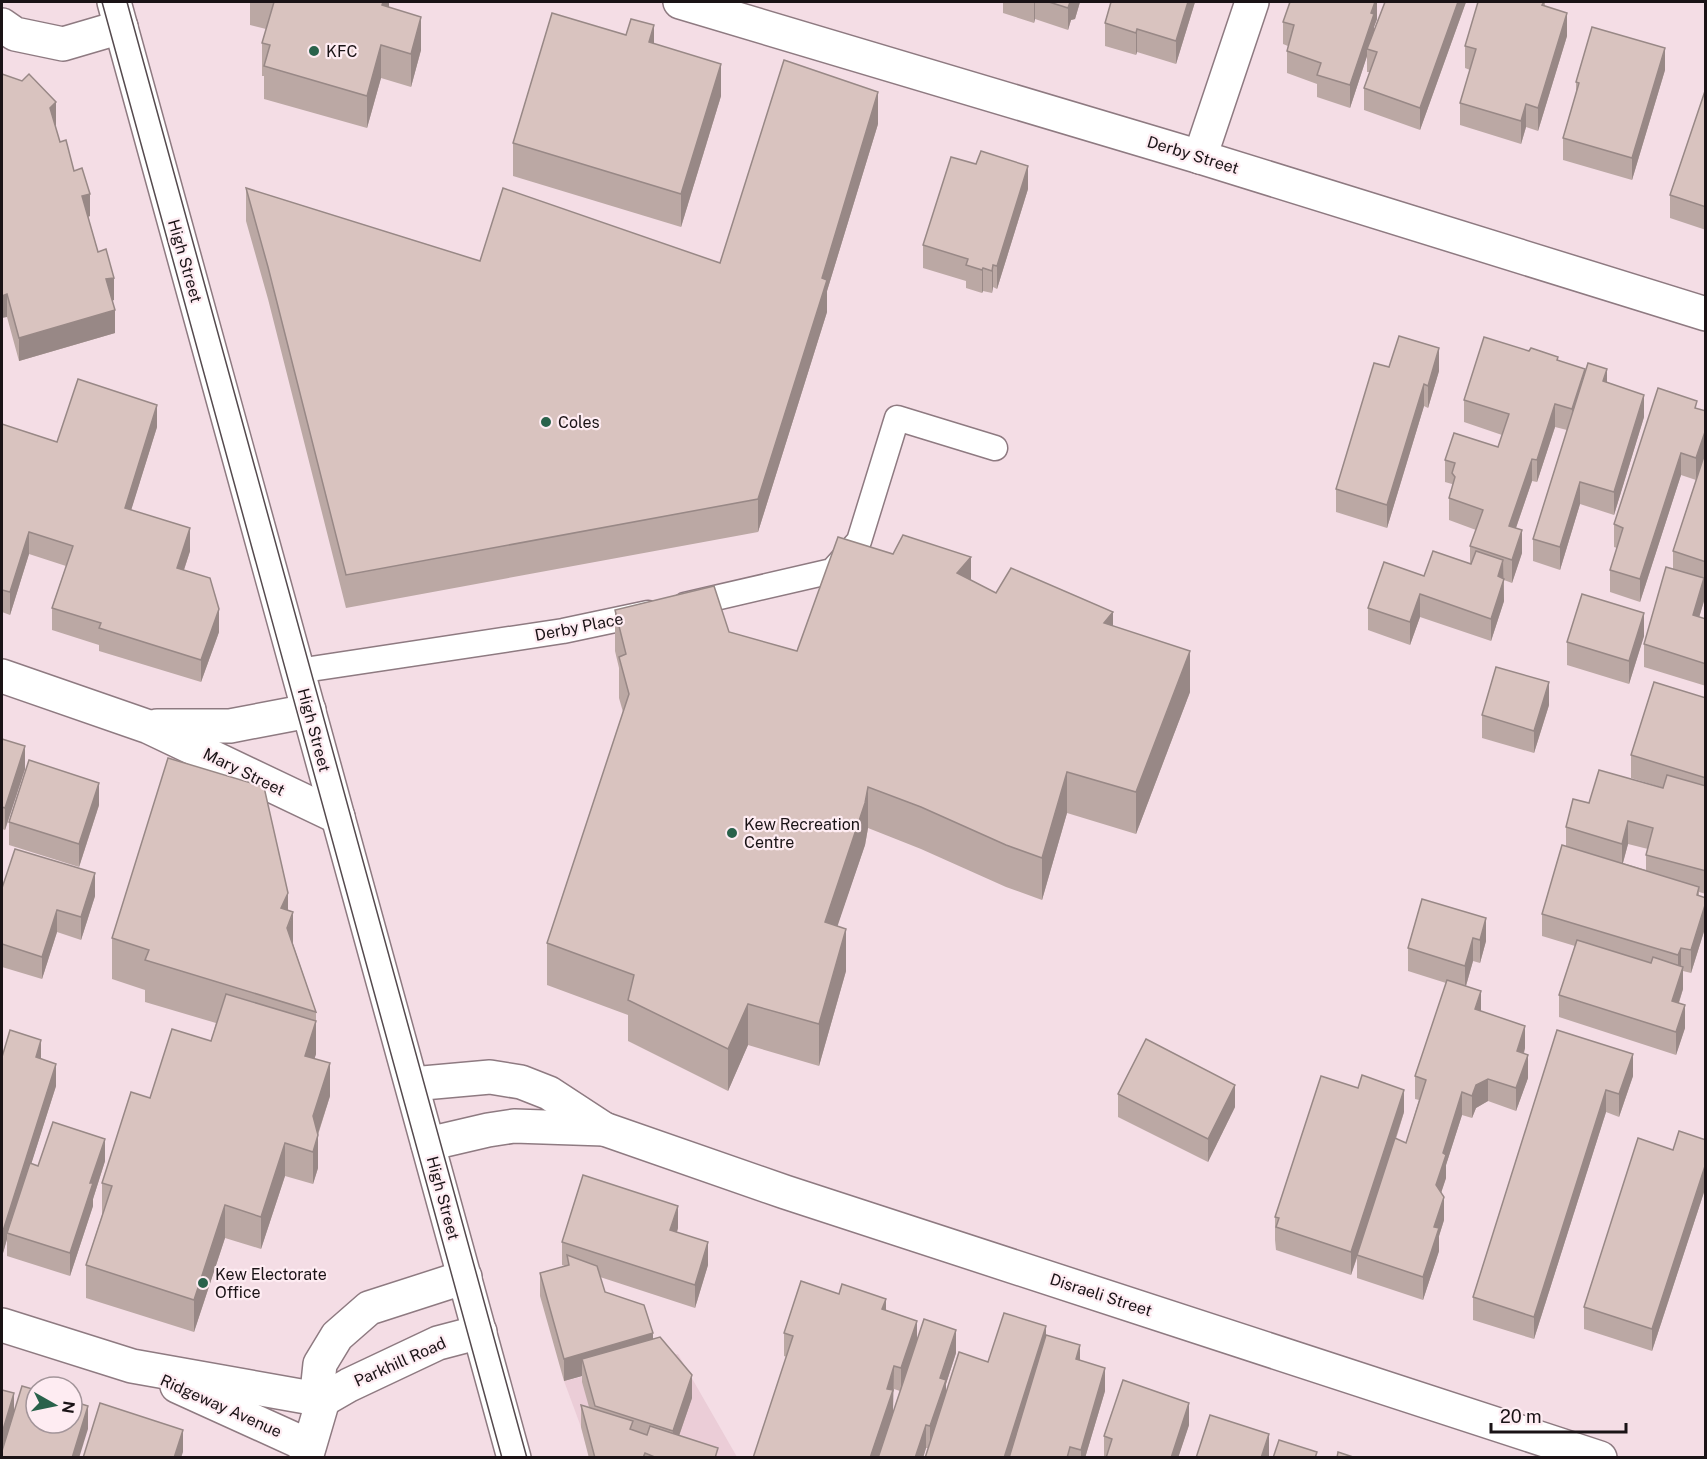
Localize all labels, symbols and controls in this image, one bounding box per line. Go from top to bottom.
place label: KFC [326,42,357,61]
marker: KFC [307,44,321,58]
street label: Derby Street [1145,132,1241,178]
street label: High Street [164,217,206,305]
place label: Coles [558,413,600,432]
marker: Coles [539,415,553,429]
street label: Derby Place [533,609,625,645]
street label: High Street [294,686,334,774]
street label: Mary Street [200,744,288,800]
place label: Kew Recreation Centre [744,815,860,852]
marker: Kew Recreation Centre [725,826,739,840]
street label: High Street [423,1154,463,1242]
place label: Kew Electorate Office [215,1265,327,1302]
street label: Disraeli Street [1047,1270,1155,1320]
marker: Kew Electorate Office [196,1276,210,1290]
street label: Parkhill Road [351,1333,449,1391]
street label: Ridgeway Avenue [157,1371,285,1441]
north arrow [24,1375,84,1435]
scale bar [1491,1396,1626,1434]
text: N [58,1400,79,1415]
text: 20 m [1500,1406,1542,1427]

